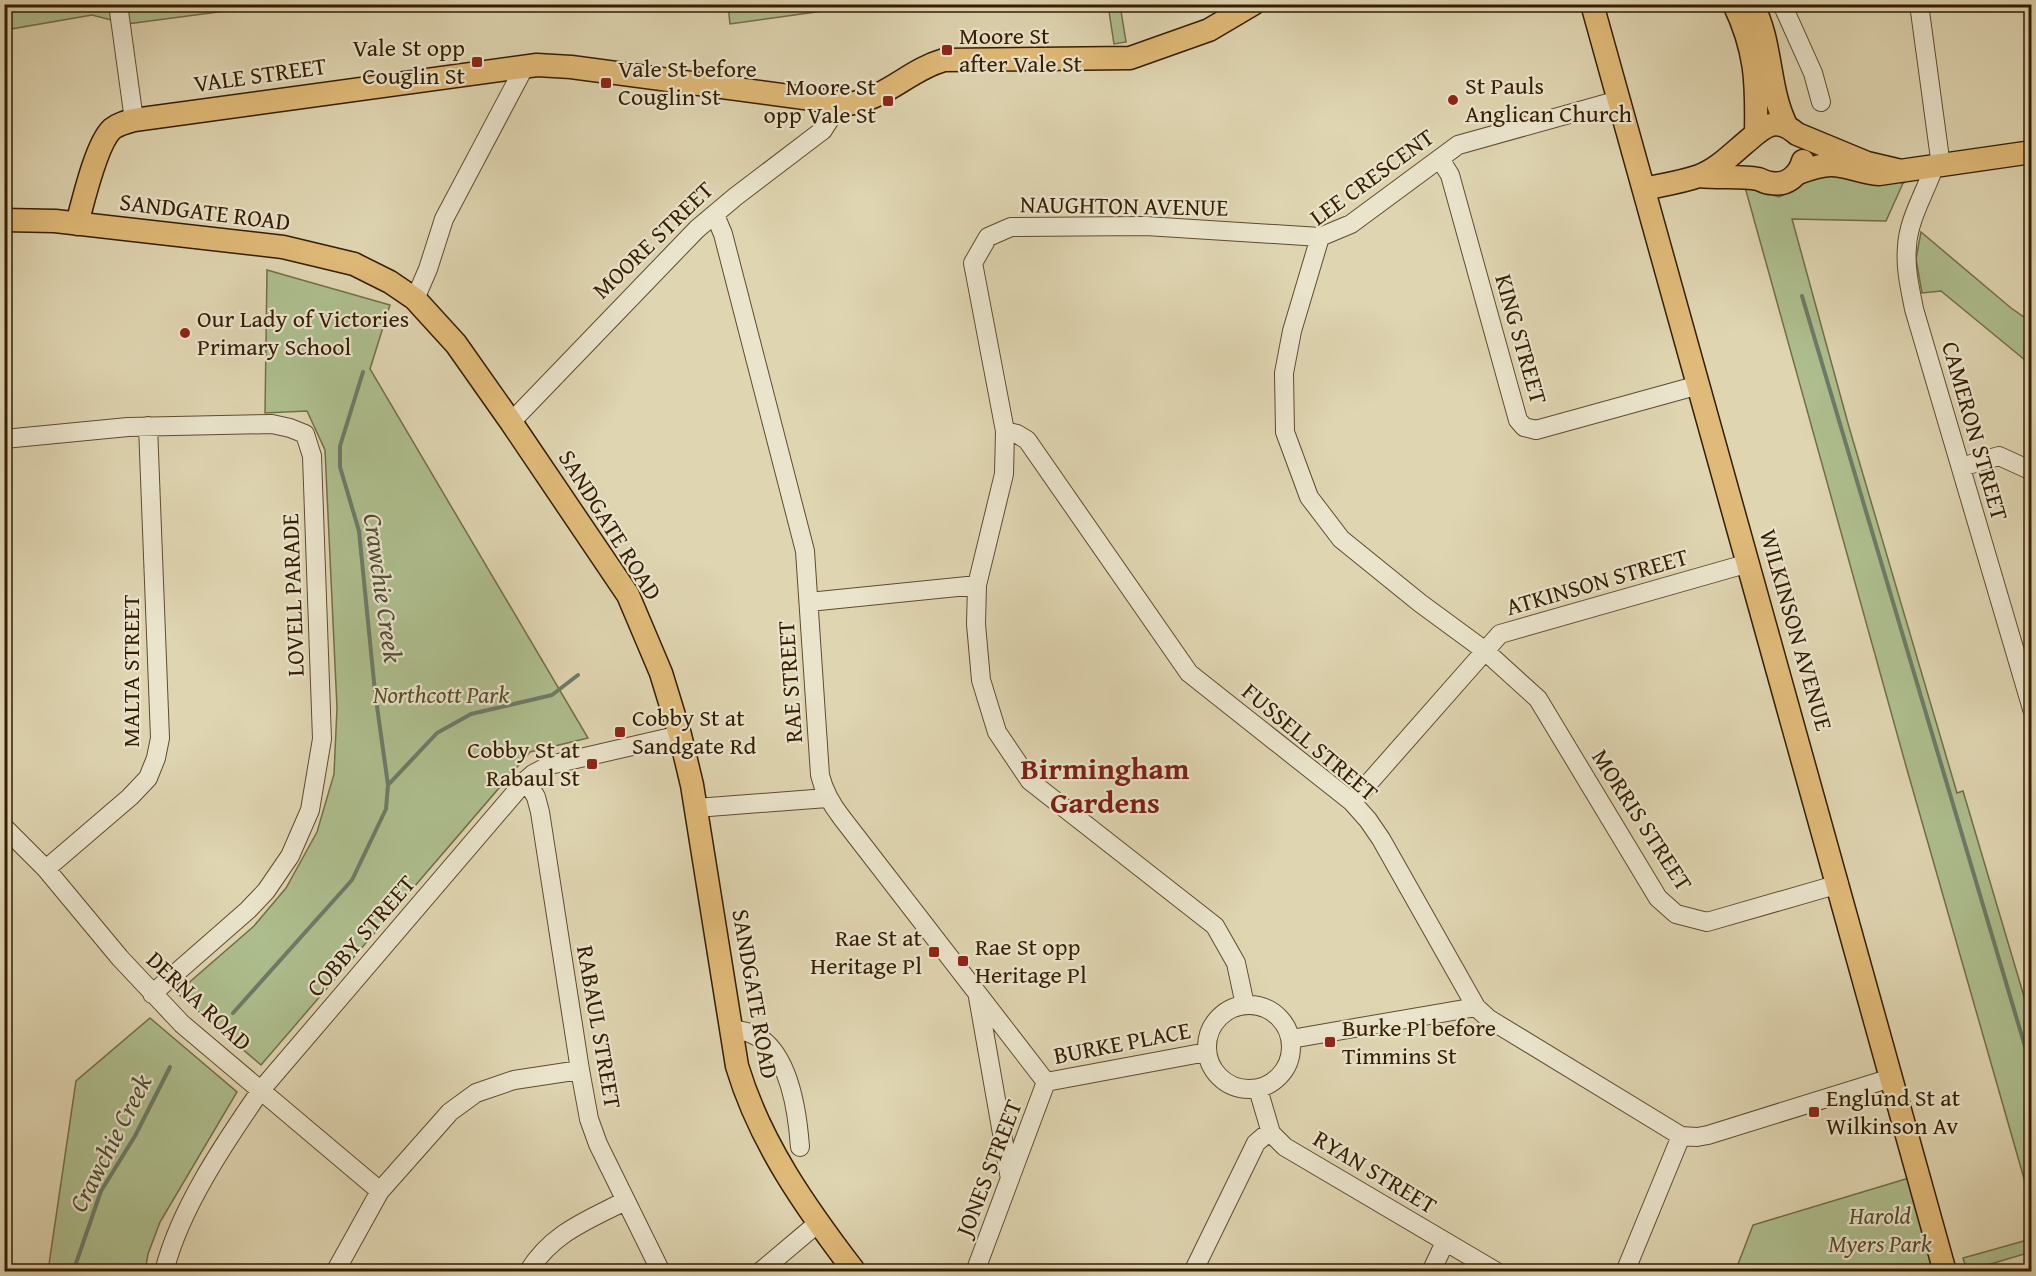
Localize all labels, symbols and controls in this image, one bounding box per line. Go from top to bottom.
place label: Moore St after Vale St [959,18,1083,81]
place label: Vale St opp Couglin St [352,30,466,93]
marker: Moore St after Vale St [940,43,954,57]
street label: VALE STREET [191,48,329,101]
place label: Vale St before Couglin St [618,51,757,114]
marker: Vale St opp Couglin St [470,55,484,69]
place label: St Pauls Anglican Church [1465,68,1633,131]
place label: Moore St opp Vale St [763,69,877,132]
marker: Vale St before Couglin St [599,76,613,90]
marker: St Pauls Anglican Church [1446,93,1460,107]
marker: Moore St opp Vale St [881,94,895,108]
street label: LEE CRESCENT [1302,119,1441,234]
street label: MOORE STREET [584,173,721,307]
street label: SANDGATE ROAD [118,184,292,239]
street label: NAUGHTON AVENUE [1020,186,1228,225]
street label: KING STREET [1486,270,1557,408]
place label: Our Lady of Victories Primary School [197,301,409,364]
marker: Our Lady of Victories Primary School [178,326,192,340]
street label: CAMERON STREET [1933,337,2018,525]
street label: SANDGATE ROAD [550,443,671,607]
water label: Crawchie Creek [354,511,413,665]
street label: LOVELL PARADE [272,513,313,677]
street label: WILKINSON AVENUE [1751,525,1842,735]
street label: ATKINSON STREET [1502,539,1692,624]
street label: MALTA STREET [113,594,148,748]
street label: RAE STREET [768,620,811,744]
street label: FUSSELL STREET [1235,674,1386,809]
park label: Northcott Park [372,677,509,712]
place label: Cobby St at Sandgate Rd [632,700,756,763]
marker: Cobby St at Sandgate Rd [613,725,627,739]
place label: Cobby St at Rabaul St [467,732,581,795]
street label: MORRIS STREET [1583,742,1701,898]
district label: Birmingham Gardens [1021,746,1190,824]
marker: Cobby St at Rabaul St [585,757,599,771]
street label: COBBY STREET [298,867,423,1004]
street label: SANDGATE ROAD [723,906,788,1082]
place label: Rae St at Heritage Pl [810,920,923,983]
place label: Rae St opp Heritage Pl [975,929,1087,992]
street label: DERNA ROAD [139,943,260,1059]
street label: RABAUL STREET [568,943,631,1111]
marker: Rae St at Heritage Pl [927,945,941,959]
marker: Rae St opp Heritage Pl [956,954,970,968]
place label: Burke Pl before Timmins St [1342,1010,1496,1073]
street label: BURKE PLACE [1050,1012,1193,1073]
marker: Burke Pl before Timmins St [1323,1035,1337,1049]
water label: Crawchie Creek [58,1067,161,1219]
place label: Englund St at Wilkinson Av [1826,1080,1961,1143]
street label: JONES STREET [945,1094,1031,1244]
marker: Englund St at Wilkinson Av [1807,1105,1821,1119]
street label: RYAN STREET [1307,1121,1444,1222]
park label: Harold Myers Park [1828,1198,1932,1261]

